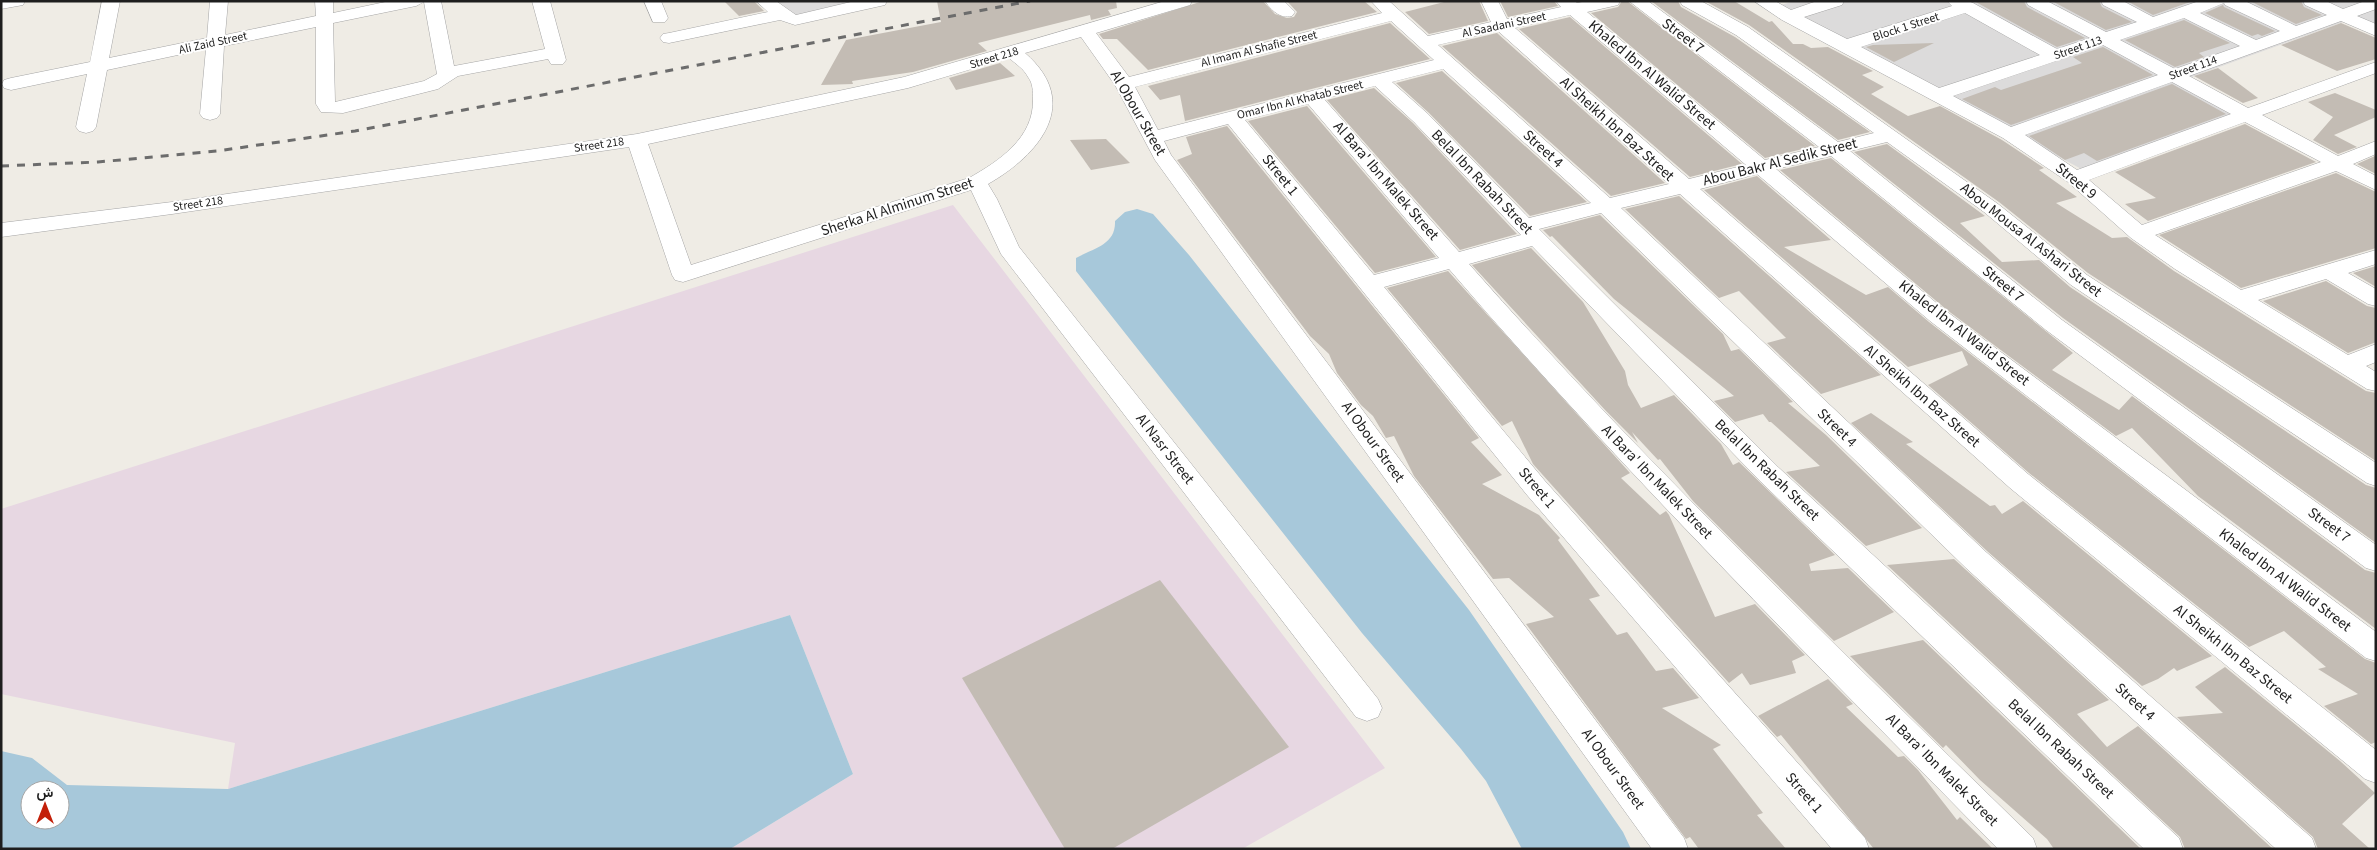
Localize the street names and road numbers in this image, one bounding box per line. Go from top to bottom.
street label: Al Saadani Street [1461,8,1547,42]
street label: Block 1 Street [1871,8,1941,46]
street label: Street 7 [1657,13,1709,59]
street label: Khaled Ibn Al Walid Street [1584,15,1720,135]
street label: Al Imam Al Shafie Street [1199,26,1319,72]
street label: Ali Zaid Street [177,27,249,59]
street label: Street 113 [2051,32,2105,64]
street label: Street 218 [967,42,1021,73]
street label: Street 114 [2166,51,2220,85]
street label: Al Obour Street [1105,66,1171,160]
street label: Al Sheikh Ibn Baz Street [1555,72,1679,186]
street label: Omar Ibn Al Khatab Street [1235,76,1365,124]
street label: Al Bara' Ibn Malek Street [1328,117,1444,245]
street label: Belal Ibn Rabah Street [1426,125,1538,239]
street label: Street 4 [1518,125,1568,173]
street label: Street 218 [573,133,625,157]
street label: Abou Bakr Al Sedik Street [1701,133,1859,191]
street label: Street 1 [1257,150,1303,200]
street label: Street 9 [2051,158,2101,204]
street label: Sherka Al Alminum Street [818,172,976,242]
street label: Abou Mousa Al Ashari Street [1956,178,2106,302]
street label: Street 218 [172,192,224,216]
street label: Street 7 [1978,261,2028,307]
street label: Khaled Ibn Al Walid Street [1894,275,2034,391]
street label: Al Sheikh Ibn Baz Street [1859,340,1985,452]
street label: Al Obour Street [1336,397,1410,487]
street label: Street 4 [1812,404,1862,453]
street label: Al Nasr Street [1131,409,1199,489]
street label: Belal Ibn Rabah Street [1710,414,1824,526]
street label: Al Bara' Ibn Malek Street [1597,420,1717,544]
street label: Street 1 [1514,463,1560,513]
street label: Street 7 [2303,502,2355,548]
street label: Khaled Ibn Al Walid Street [2214,523,2356,637]
street label: Al Sheikh Ibn Baz Street [2169,599,2297,709]
street label: Street 4 [2110,678,2160,726]
street label: Belal Ibn Rabah Street [2003,694,2119,804]
street label: Al Bara' Ibn Malek Street [1881,709,2003,831]
street label: Al Obour Street [1576,724,1650,814]
street label: Street 1 [1780,768,1828,818]

